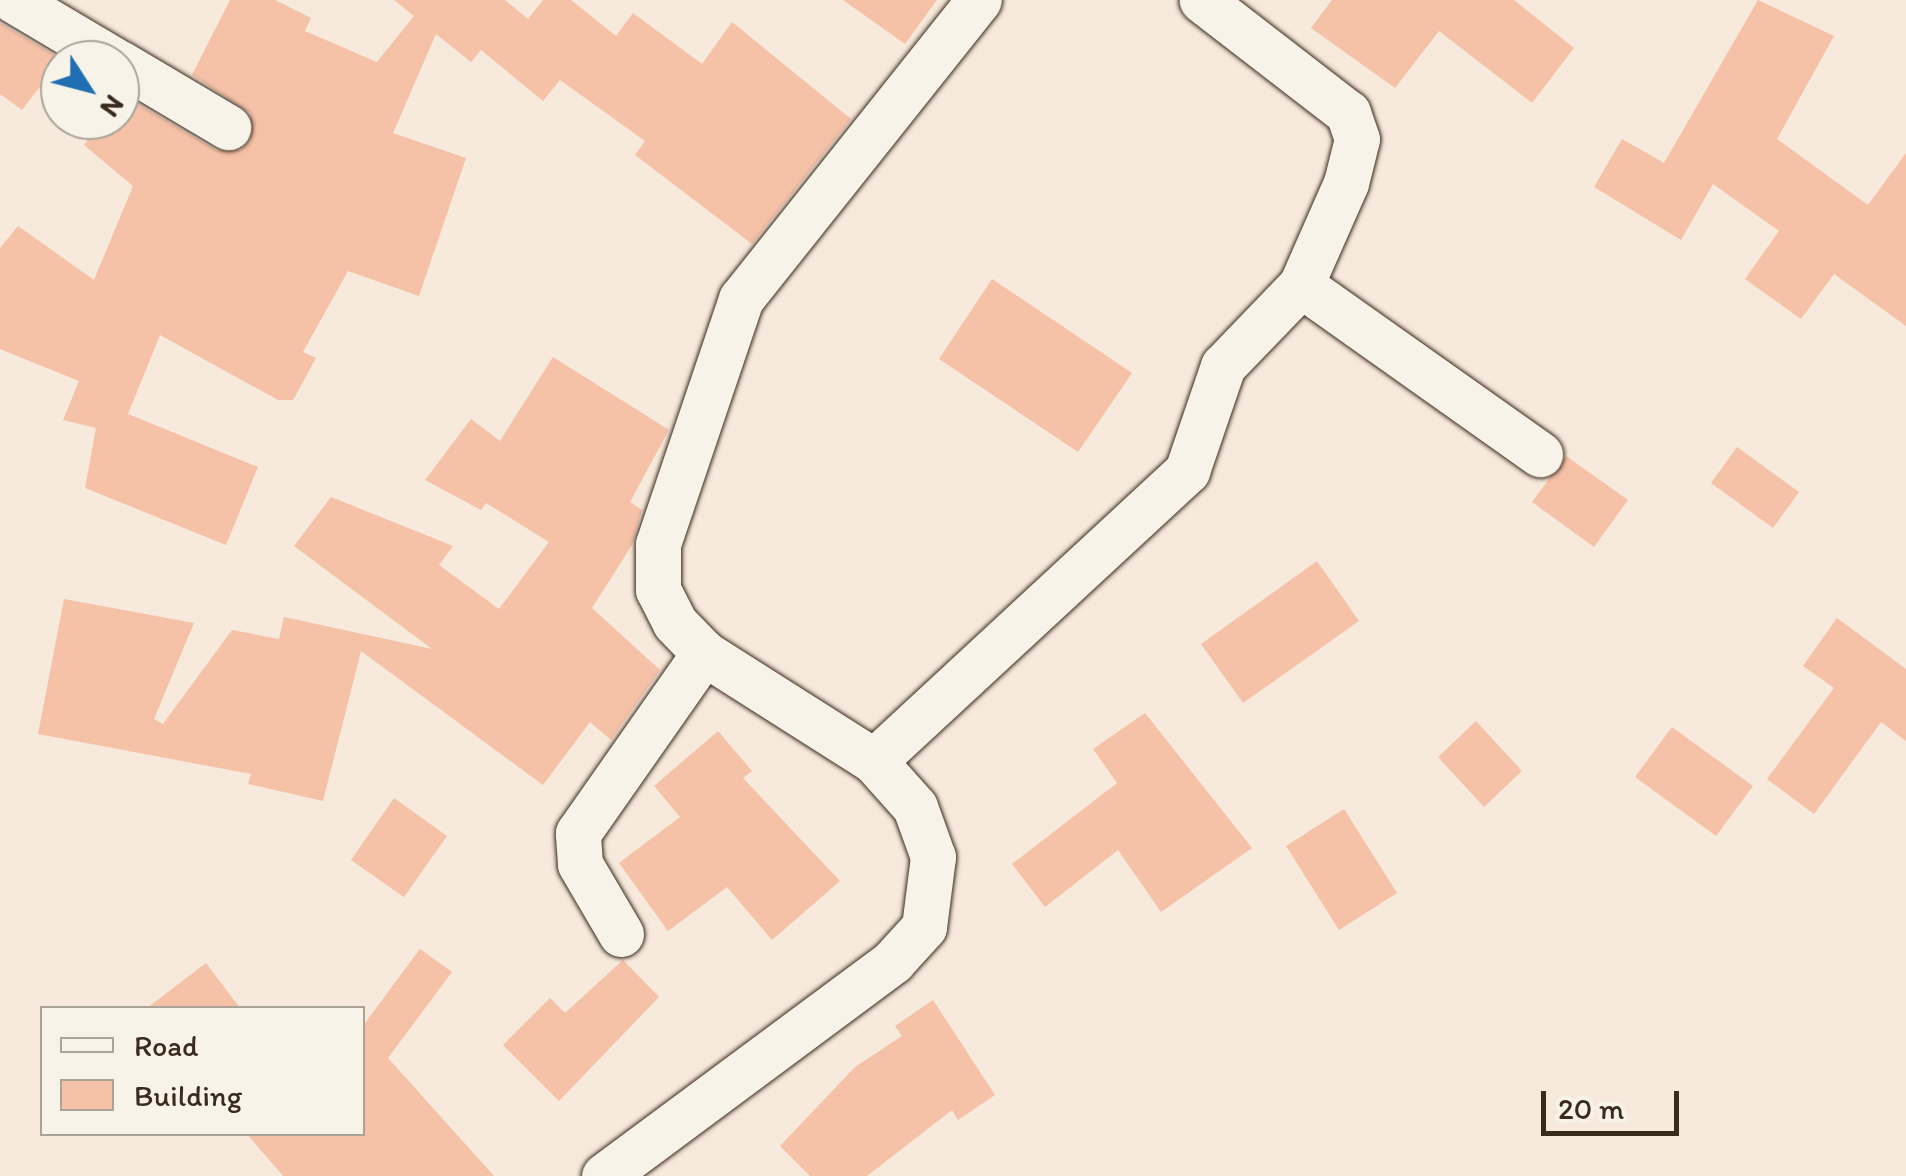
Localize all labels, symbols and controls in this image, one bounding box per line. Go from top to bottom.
north arrow [40,40,140,140]
text: N [93,89,132,124]
legend [40,1006,365,1136]
text: Road [134,1027,199,1064]
scale bar [1546,1071,1684,1133]
text: Building [134,1077,242,1114]
text: 20 m [1558,1090,1624,1127]

